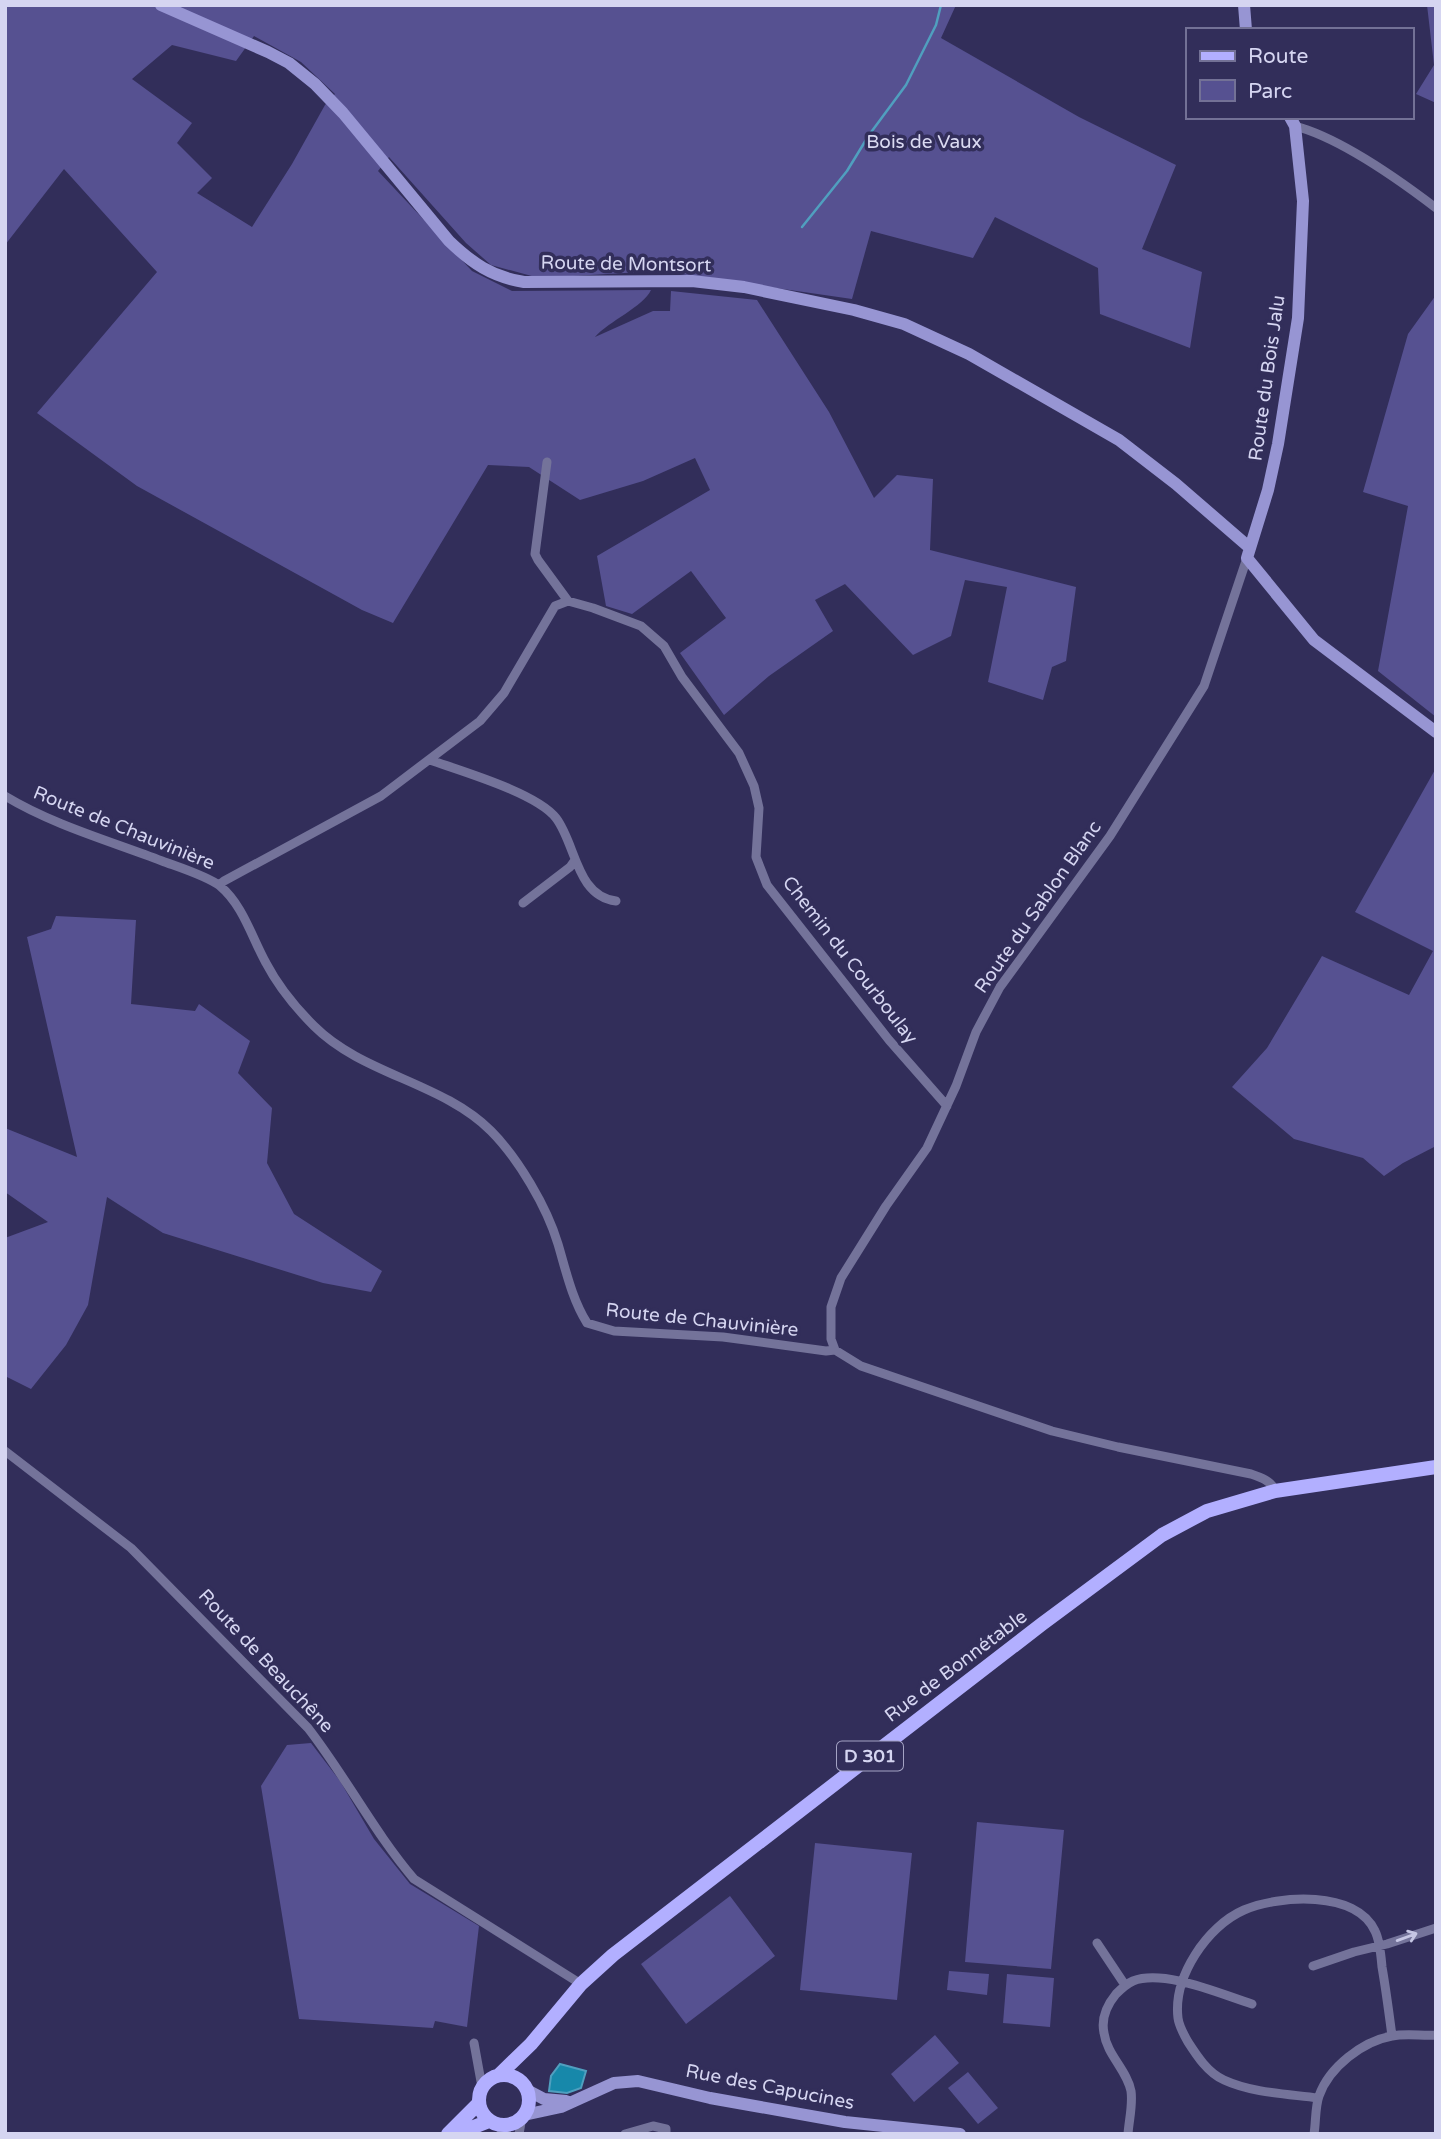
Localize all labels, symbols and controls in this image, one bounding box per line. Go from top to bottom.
legend [1186,28,1413,119]
text: Route [1248,44,1308,69]
text: Parc [1248,79,1292,104]
park label: Bois de Vaux [866,131,982,153]
street label: Route de Montsort [541,252,711,276]
street label: Route du Bois Jalu [1244,294,1290,462]
street label: Route de Chauvinière [30,782,218,874]
street label: Route du Sablon Blanc [970,817,1106,997]
street label: Chemin du Courboulay [778,872,922,1048]
street label: Route de Chauvinière [605,1299,799,1341]
street label: Route de Beauchêne [194,1585,338,1737]
street label: Rue de Bonnétable [881,1605,1031,1727]
road number: D 301 [837,1742,903,1770]
one-way arrow [1396,1930,1418,1942]
street label: Rue des Capucines [684,2060,856,2114]

